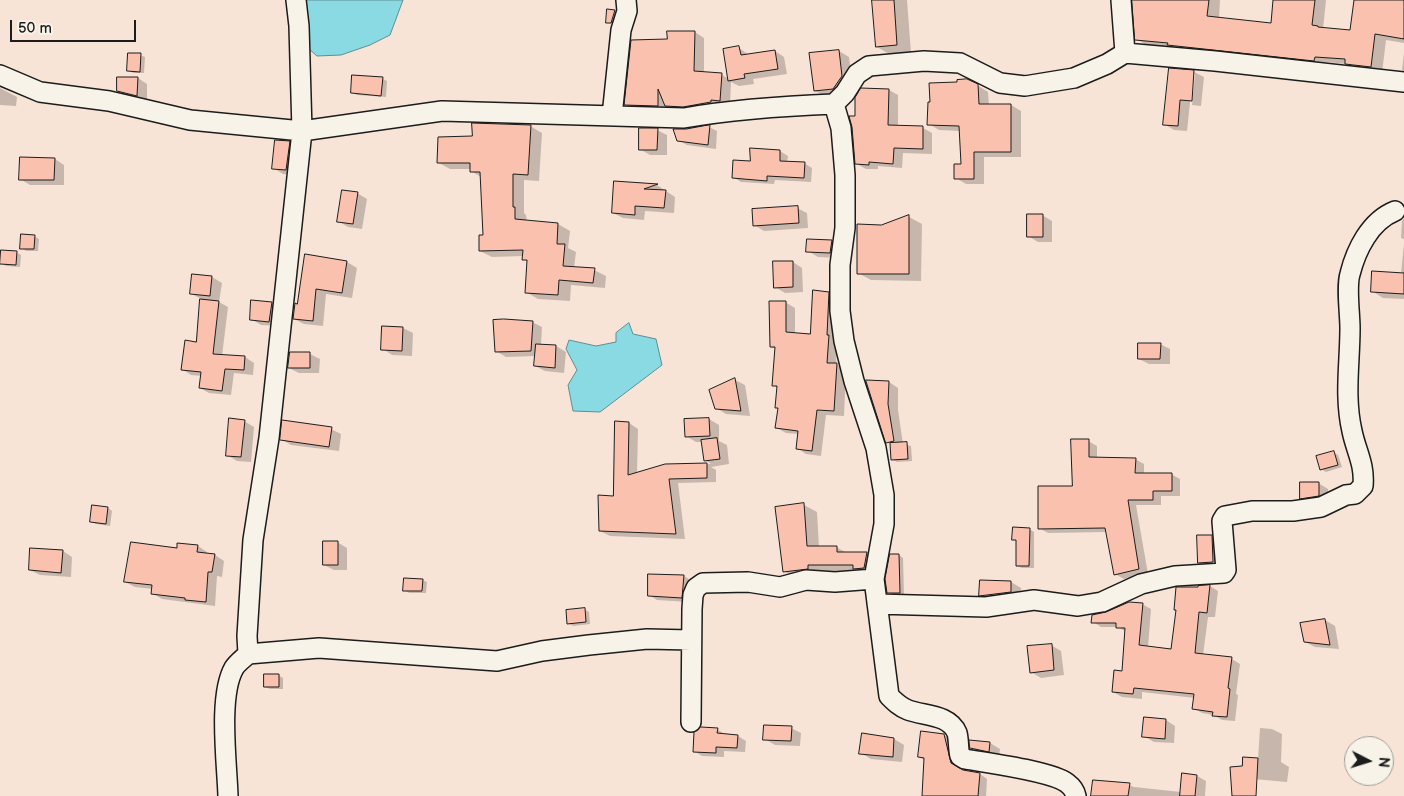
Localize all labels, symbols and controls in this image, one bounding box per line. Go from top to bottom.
scale bar [12,10,139,42]
text: 50 m [18,19,52,38]
north arrow [1344,736,1394,786]
text: N [1375,756,1392,768]

